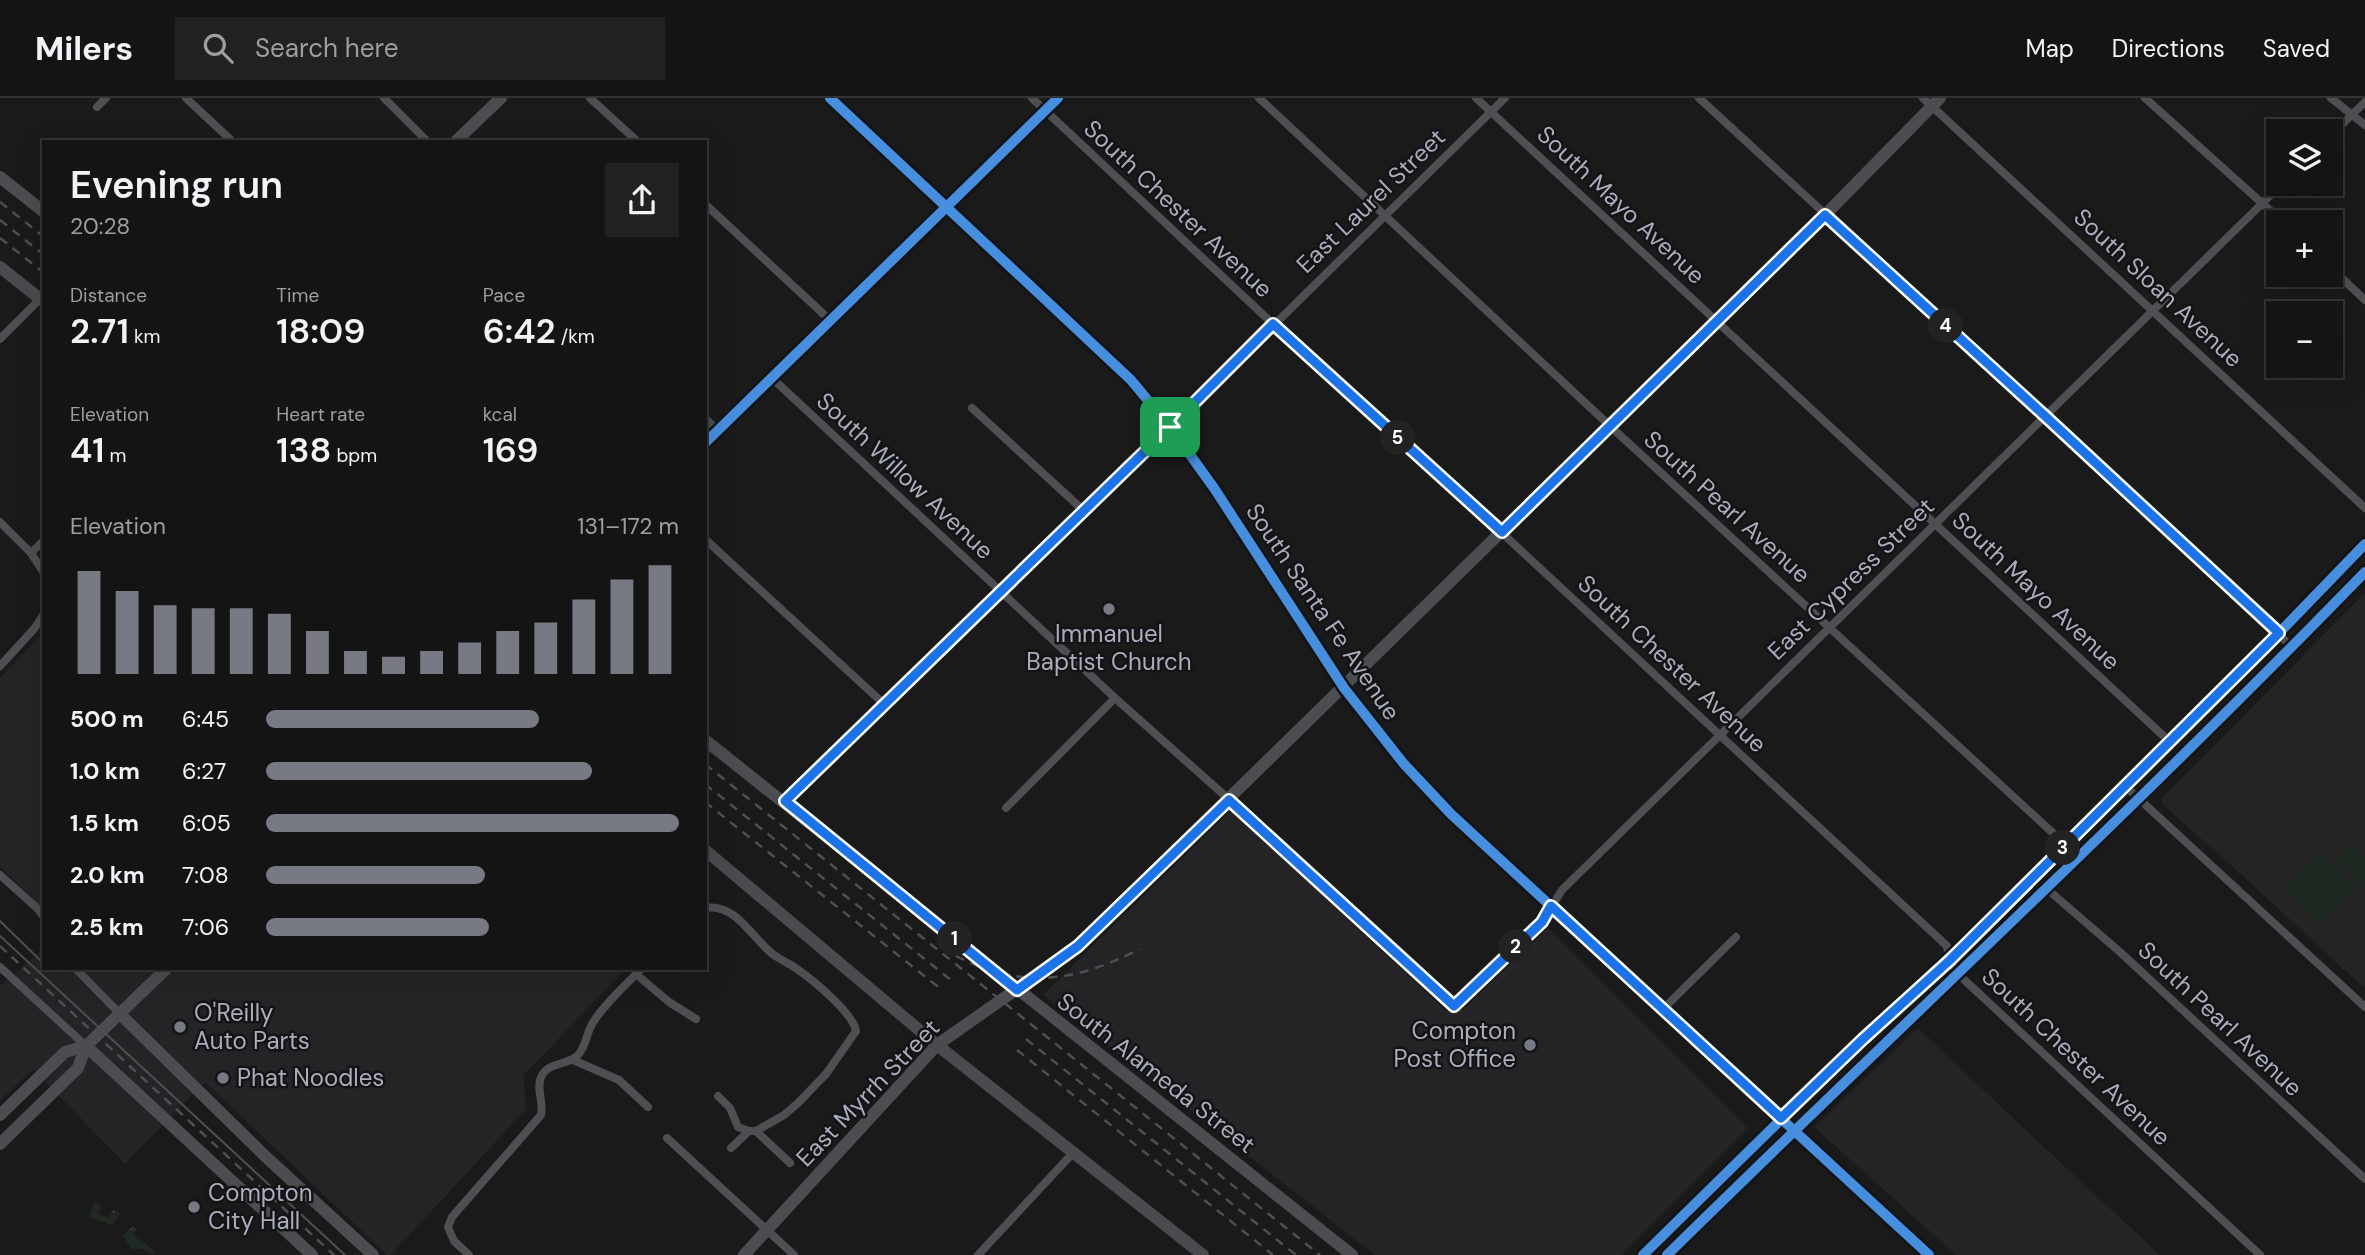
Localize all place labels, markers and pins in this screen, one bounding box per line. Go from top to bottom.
pin: 4 [1928,308,1964,344]
pin [1140,397,1200,457]
pin: 5 [1380,420,1416,456]
marker: Immanuel Baptist Church [1101,601,1117,617]
place label: Immanuel Baptist Church [1026,618,1192,677]
pin: 3 [2046,830,2080,866]
pin: 1 [937,922,972,956]
pin: 2 [1498,930,1534,964]
place label: O'Reilly Auto Parts [194,997,310,1056]
place label: Compton Post Office [1394,1015,1516,1074]
marker: O'Reilly Auto Parts [172,1019,188,1035]
marker: Compton Post Office [1522,1037,1538,1053]
place label: Phat Noodles [237,1062,384,1093]
marker: Phat Noodles [215,1070,231,1086]
place label: Compton City Hall [208,1177,312,1236]
marker: Compton City Hall [186,1199,202,1215]

